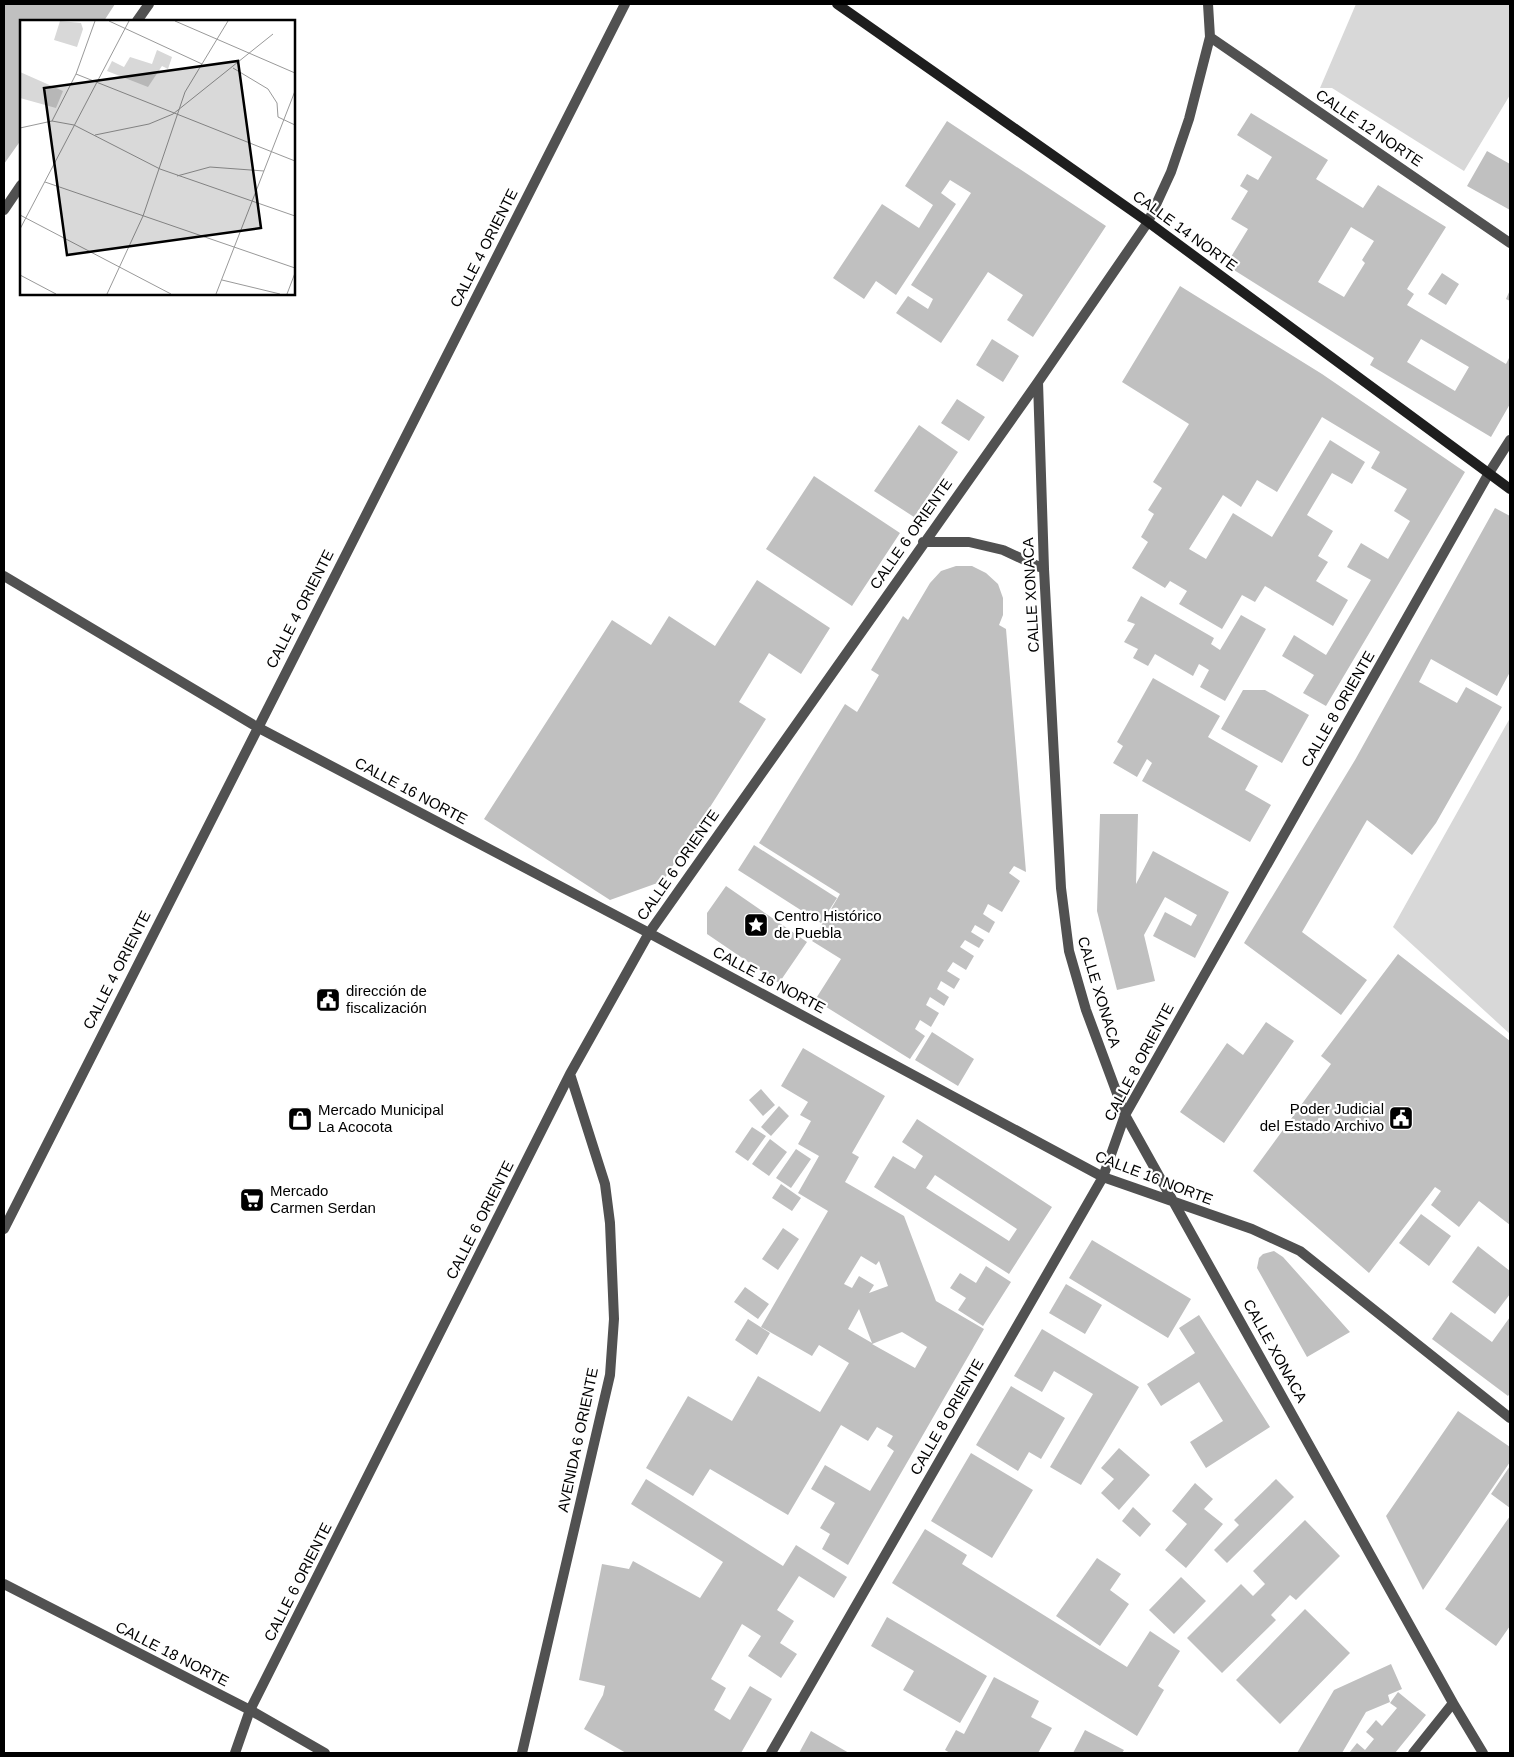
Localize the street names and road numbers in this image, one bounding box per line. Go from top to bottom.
street label: CALLE 12 NORTE [1313,86,1426,170]
street label: CALLE 4 ORIENTE [446,186,521,310]
street label: CALLE 14 NORTE [1130,187,1241,274]
street label: CALLE 6 ORIENTE [866,475,955,592]
street label: CALLE XONACA [1019,537,1042,653]
street label: CALLE 4 ORIENTE [262,547,337,671]
street label: CALLE 8 ORIENTE [1297,648,1378,770]
street label: CALLE 16 NORTE [352,754,470,827]
street label: CALLE 6 ORIENTE [633,806,722,923]
street label: CALLE 4 ORIENTE [79,908,154,1032]
street label: CALLE XONACA [1075,934,1124,1049]
street label: CALLE 16 NORTE [710,943,828,1016]
street label: CALLE 8 ORIENTE [1100,1000,1177,1124]
street label: CALLE 16 NORTE [1093,1147,1215,1208]
street label: CALLE 6 ORIENTE [442,1158,517,1282]
street label: CALLE XONACA [1240,1296,1311,1405]
street label: CALLE 8 ORIENTE [906,1356,987,1478]
street label: AVENIDA 6 ORIENTE [554,1366,601,1514]
street label: CALLE 6 ORIENTE [260,1520,335,1644]
street label: CALLE 18 NORTE [113,1618,232,1689]

